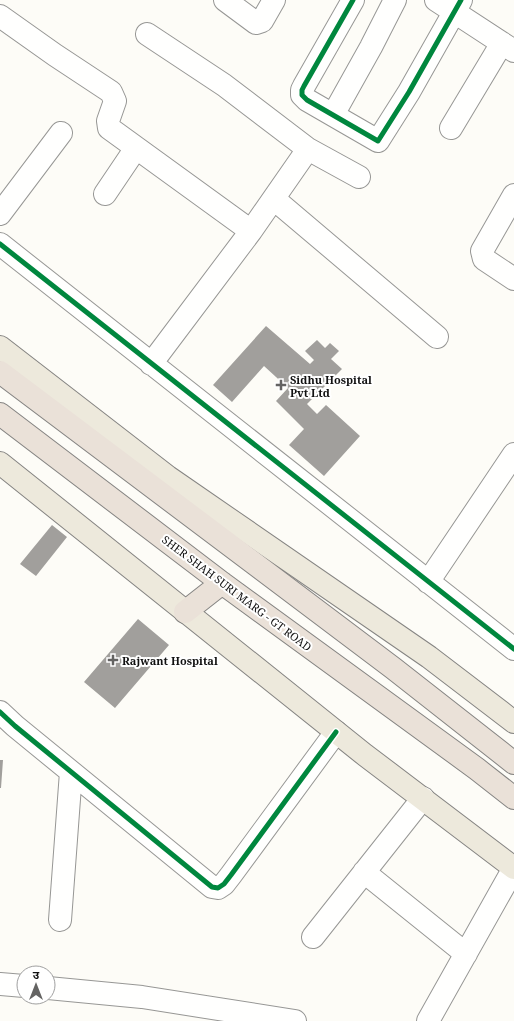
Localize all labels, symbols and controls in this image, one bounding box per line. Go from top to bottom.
place label: Sidhu Hospital Pvt Ltd [290,372,372,400]
marker: Sidhu Hospital Pvt Ltd [275,379,287,391]
street label: SHER SHAH SURI MARG - GT ROAD [159,532,315,654]
place label: Rajwant Hospital [122,653,218,668]
marker: Rajwant Hospital [107,654,119,666]
north arrow [16,965,56,1005]
text: उ [33,967,40,982]

